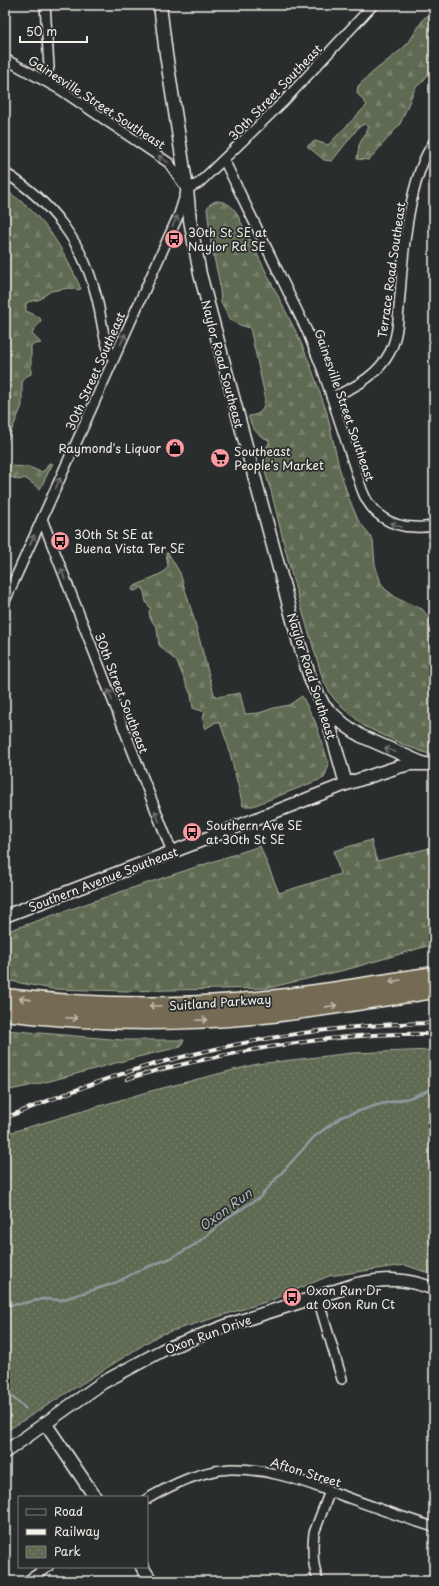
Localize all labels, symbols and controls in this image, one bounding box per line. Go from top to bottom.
scale bar [20,18,87,44]
text: 50 m [26,22,57,40]
street label: 30th Street Southeast [224,40,326,144]
street label: Gainesville Street Southeast [25,51,169,153]
one-way arrow [157,155,168,163]
street label: Terrace Road Southeast [373,201,409,339]
one-way arrow [172,215,179,227]
place label: 30th St SE at Naylor Rd SE [188,223,267,255]
bus stop icon: 30th St SE at Naylor Rd SE [163,228,185,250]
street label: Naylor Road Southeast [197,298,249,430]
street label: 30th Street Southeast [61,309,129,433]
street label: Gainesville Street Southeast [310,326,380,484]
one-way arrow [119,334,127,346]
shop icon: Raymond's Liquor [164,437,186,459]
place label: Raymond's Liquor [58,439,161,457]
place label: Southeast People's Market [234,442,324,474]
supermarket icon: Southeast People's Market [209,447,231,469]
one-way arrow [55,478,62,490]
one-way arrow [390,520,402,528]
place label: 30th St SE at Buena Vista Ter SE [74,525,185,557]
bus stop icon: 30th St SE at Buena Vista Ter SE [49,530,71,552]
one-way arrow [29,535,37,547]
one-way arrow [59,568,67,580]
street label: Naylor Road Southeast [283,610,341,742]
street label: 30th Street Southeast [91,630,153,756]
one-way arrow [106,690,114,702]
one-way arrow [385,745,397,753]
one-way arrow [153,811,161,823]
place label: Southern Ave SE at 30th St SE [206,816,302,848]
bus stop icon: Southern Ave SE at 30th St SE [181,821,203,843]
street label: Southern Avenue Southeast [26,842,181,916]
one-way arrow [389,977,402,985]
street label: Suitland Parkway [168,989,272,1015]
one-way arrow [19,996,32,1003]
one-way arrow [149,1002,162,1010]
one-way arrow [324,1002,337,1010]
one-way arrow [65,1015,78,1022]
one-way arrow [195,1016,208,1023]
water label: Oxon Run [195,1183,256,1235]
place label: Oxon Run Dr at Oxon Run Ct [306,1281,395,1313]
bus stop icon: Oxon Run Dr at Oxon Run Ct [281,1286,303,1308]
street label: Oxon Run Drive [162,1310,254,1358]
street label: Afton Street [268,1453,344,1491]
legend [18,1496,148,1568]
text: Road [54,1502,83,1520]
text: Railway [54,1522,100,1540]
text: Park [54,1542,81,1560]

